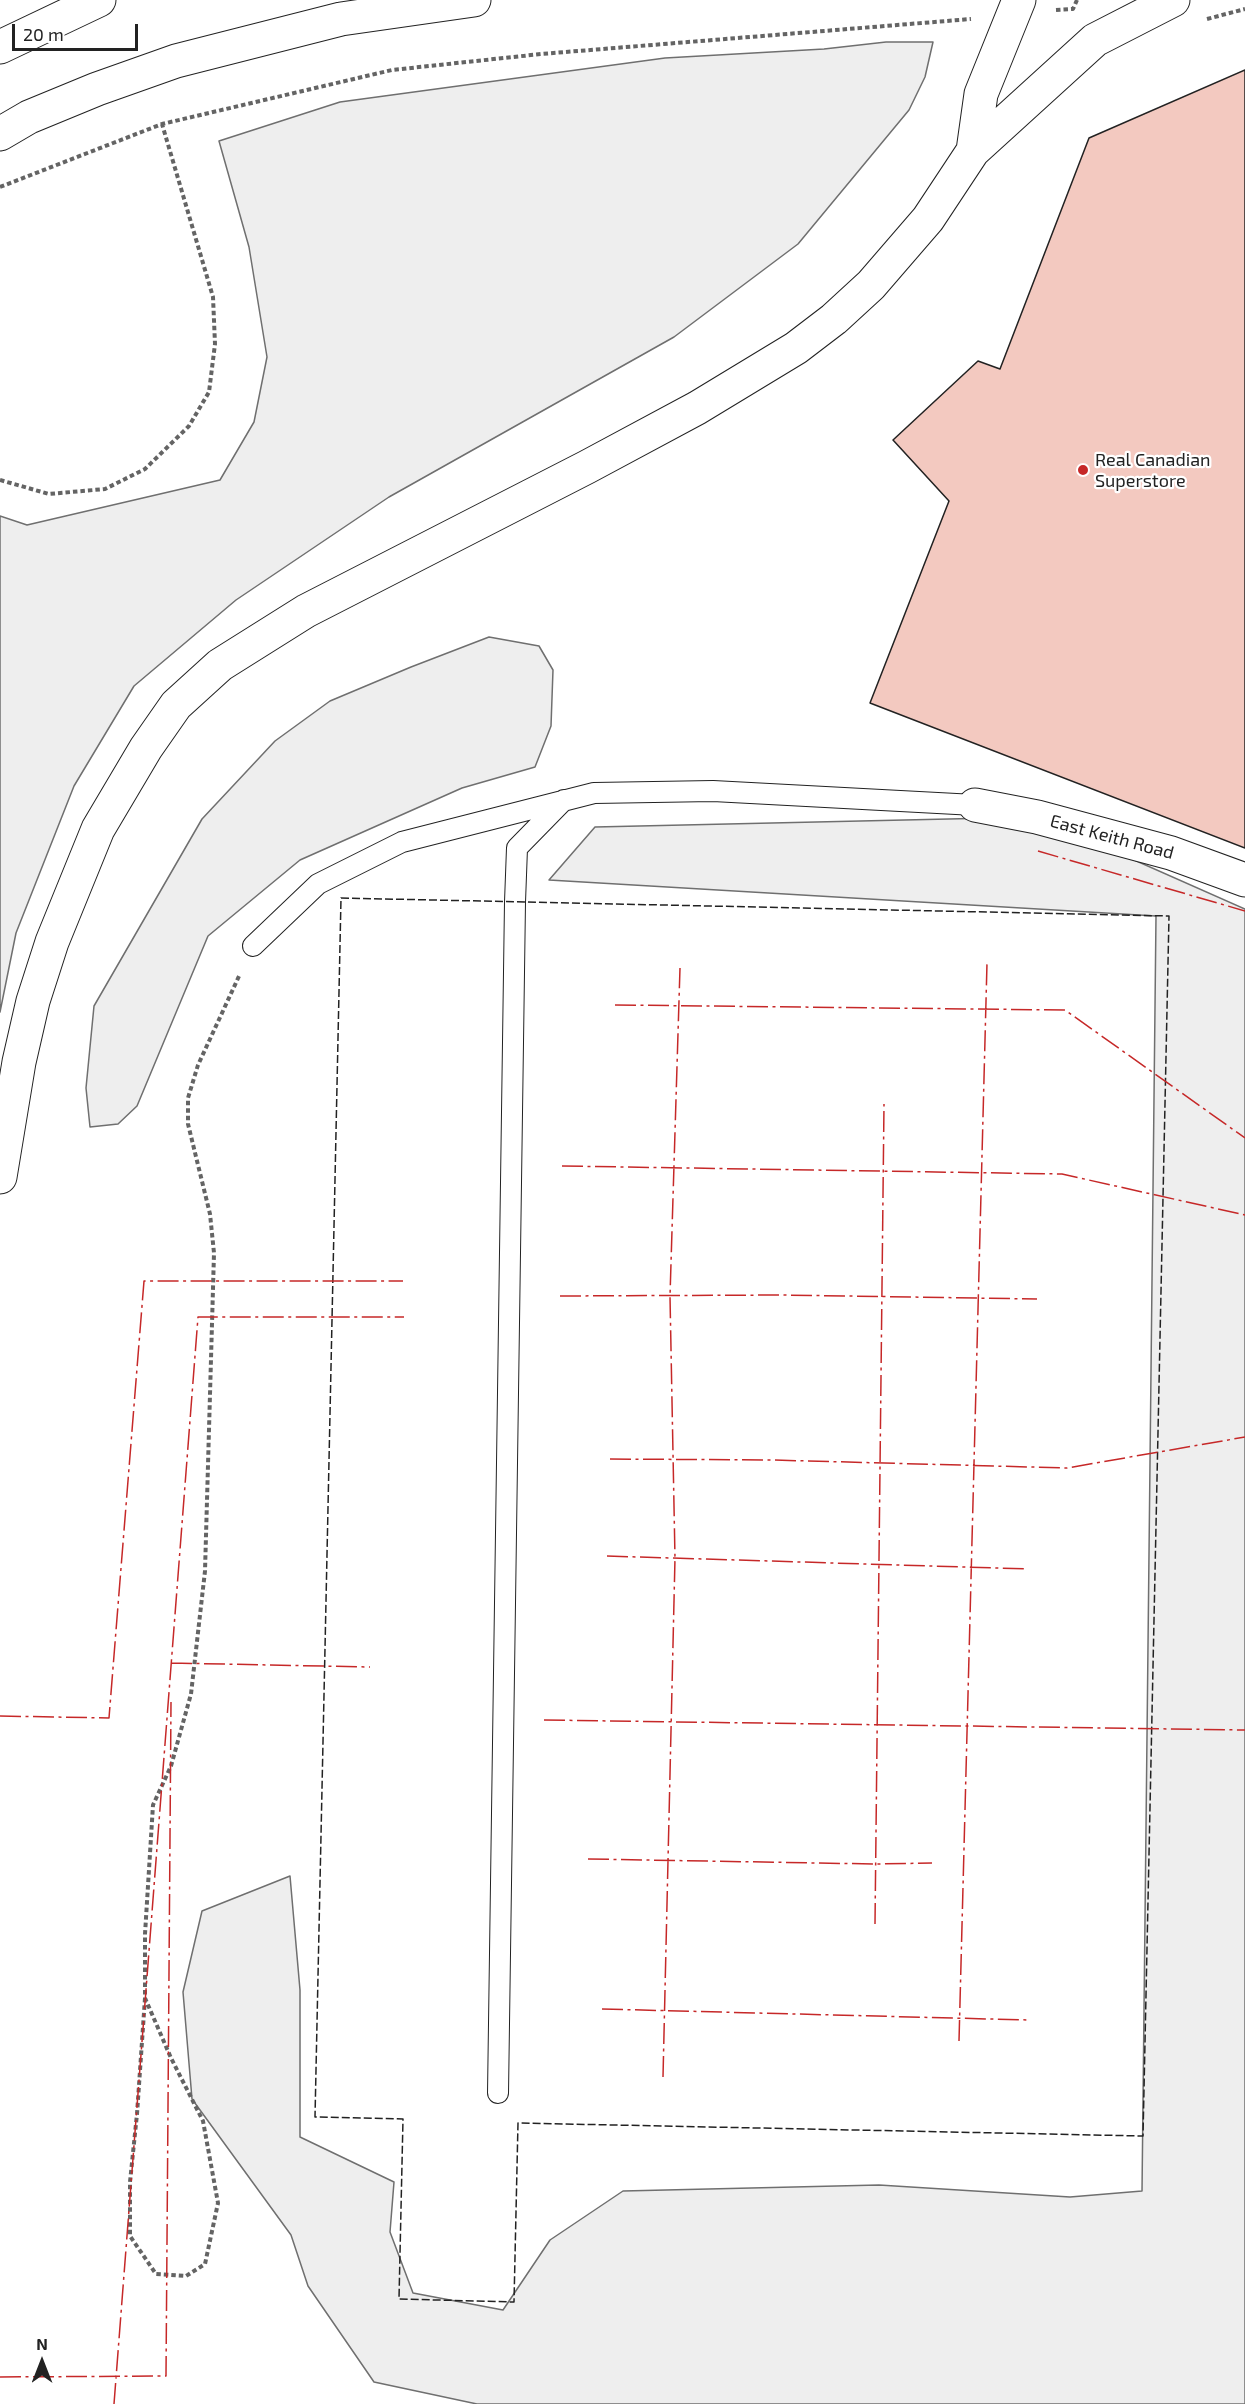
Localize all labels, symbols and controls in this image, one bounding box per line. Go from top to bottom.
scale bar [15,12,141,50]
text: 20 m [23,23,64,45]
place label: Real Canadian Superstore [1095,449,1211,492]
marker: Real Canadian Superstore [1076,463,1090,477]
street label: East Keith Road [1048,810,1176,864]
north arrow [12,2332,72,2392]
text: N [36,2334,48,2353]

